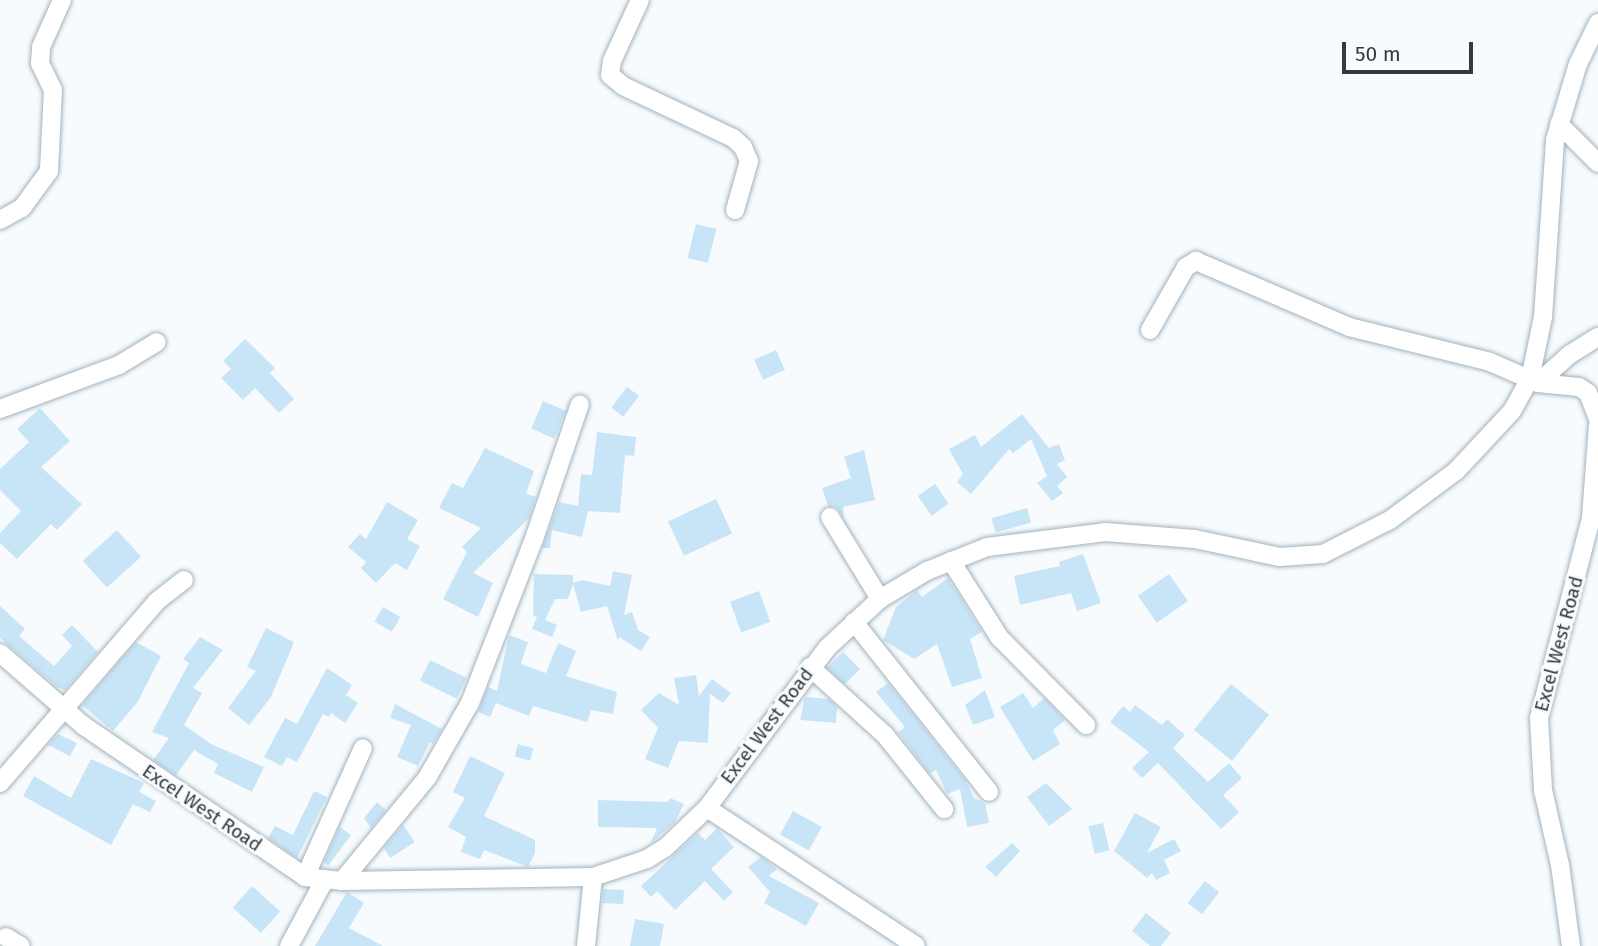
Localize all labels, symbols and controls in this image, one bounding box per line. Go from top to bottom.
scale bar [1346,28,1477,72]
text: 50 m [1355,41,1401,67]
street label: Excel West Road [1530,574,1588,714]
street label: Excel West Road [716,664,818,788]
street label: Excel West Road [138,760,266,856]

